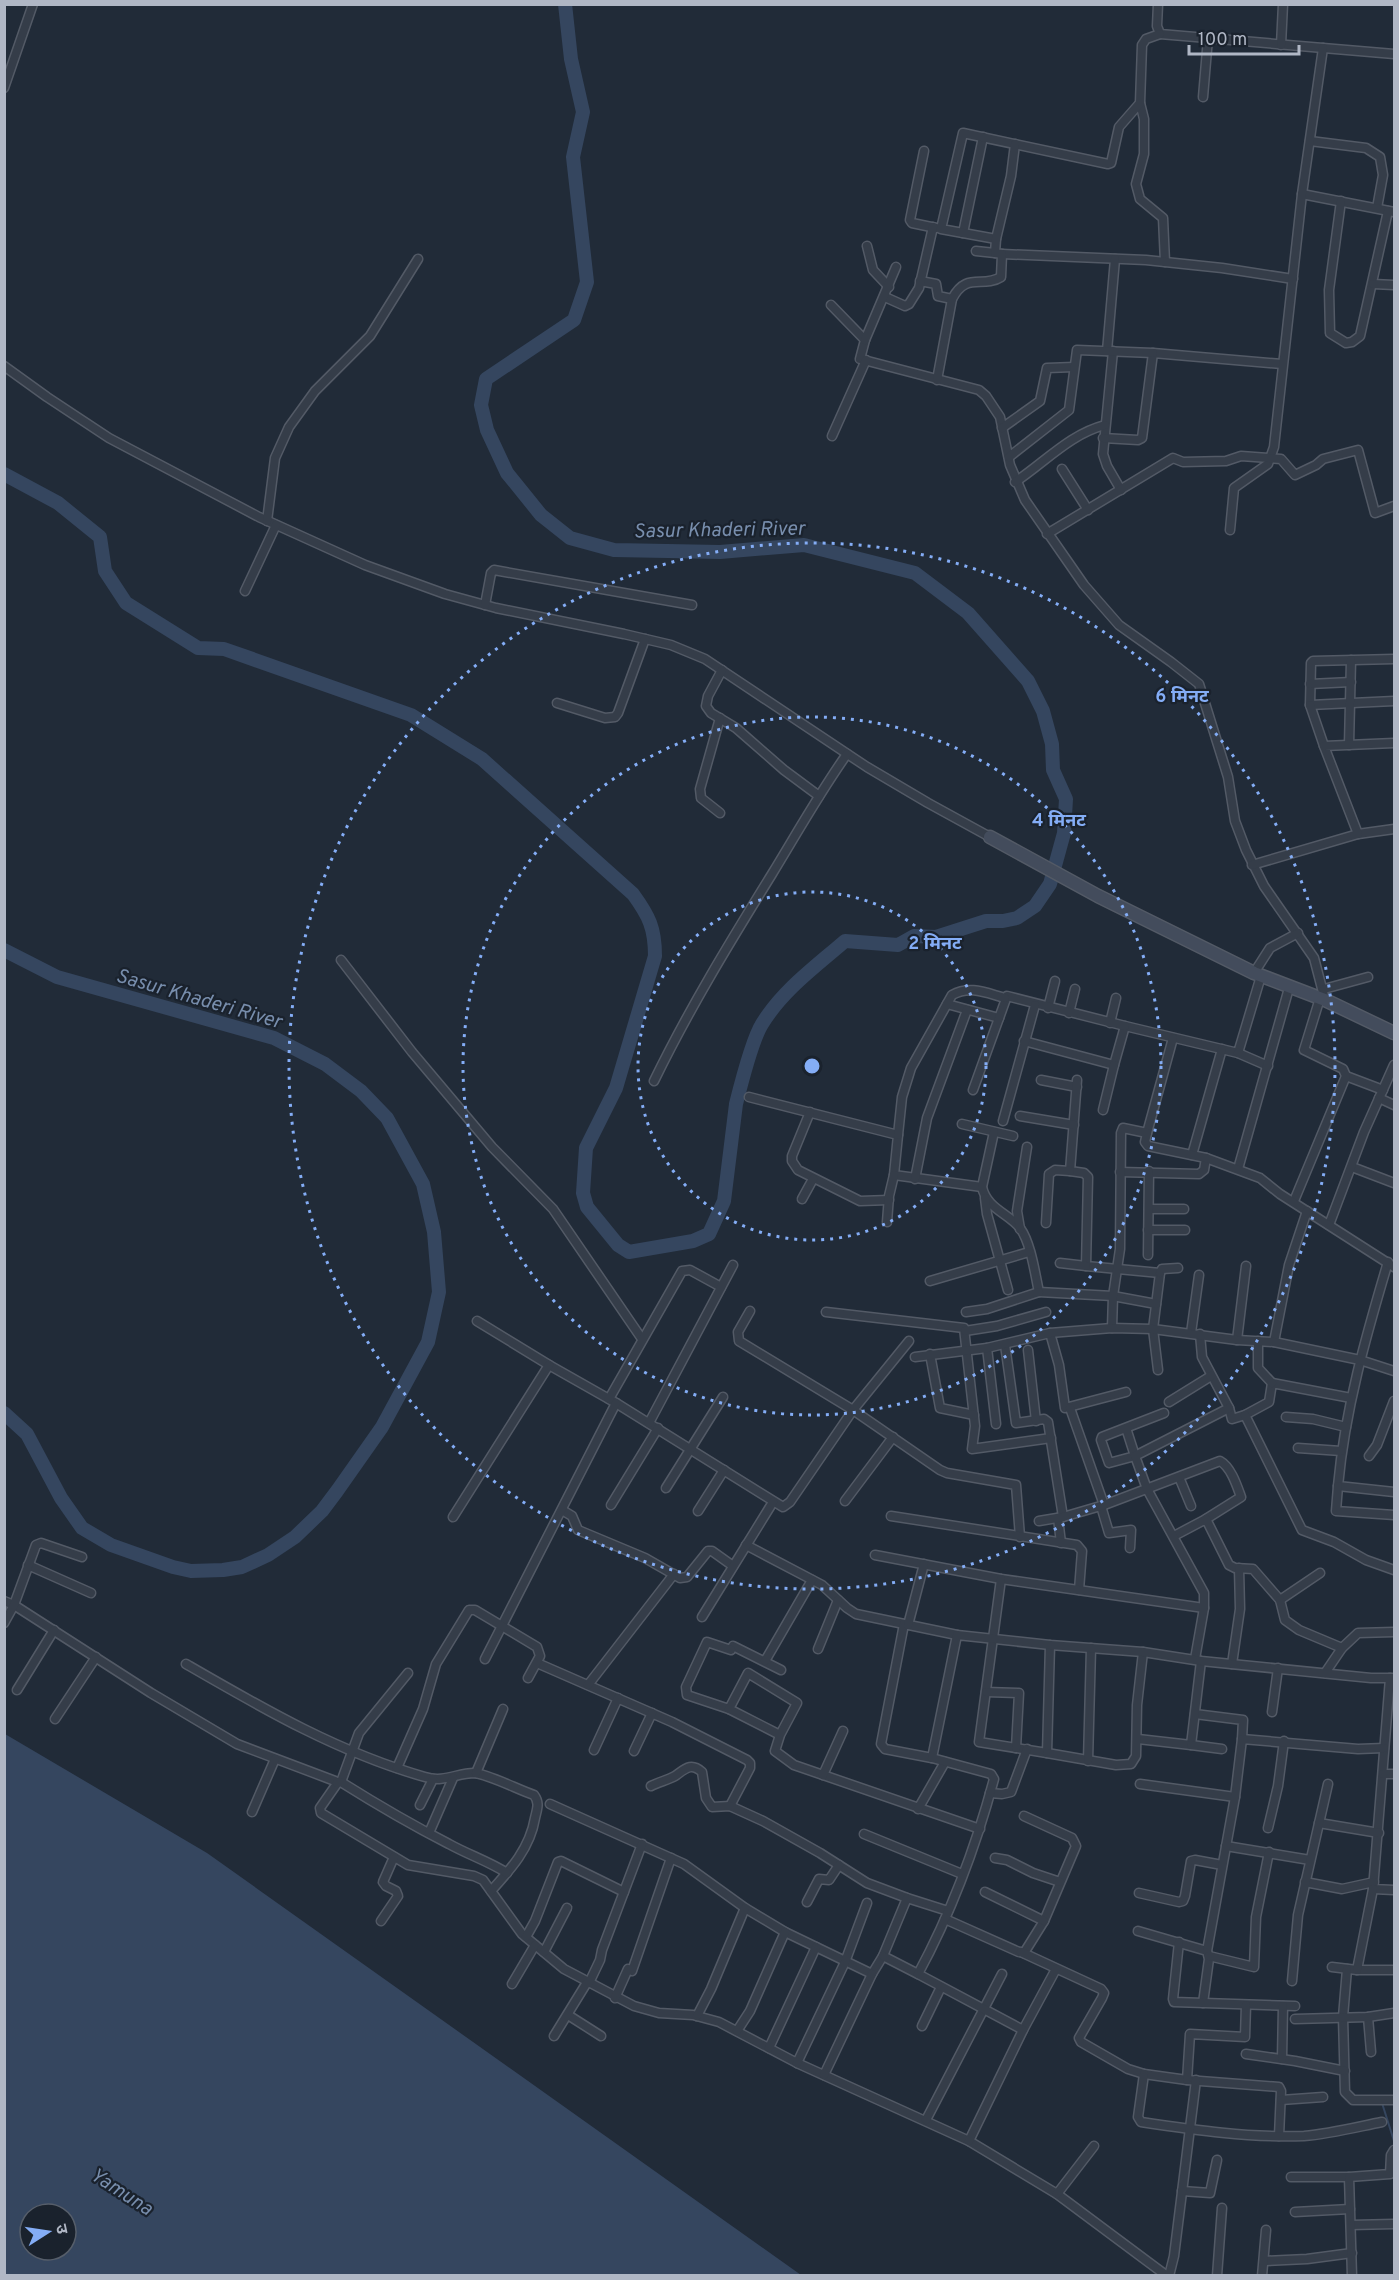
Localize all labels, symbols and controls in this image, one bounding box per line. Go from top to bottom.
scale bar [1189,18,1298,56]
text: 100 m [1198,29,1247,52]
water label: Sasur Khaderi River [633,516,806,545]
text: 6 मिनट [1155,686,1209,709]
text: 4 मिनट [1032,810,1086,833]
text: 2 मिनट [908,933,962,956]
water label: Sasur Khaderi River [112,964,286,1036]
centre of rings [802,1056,822,1076]
water label: Yamuna [85,2163,158,2223]
north arrow [18,2202,78,2262]
text: उ [50,2223,72,2237]

